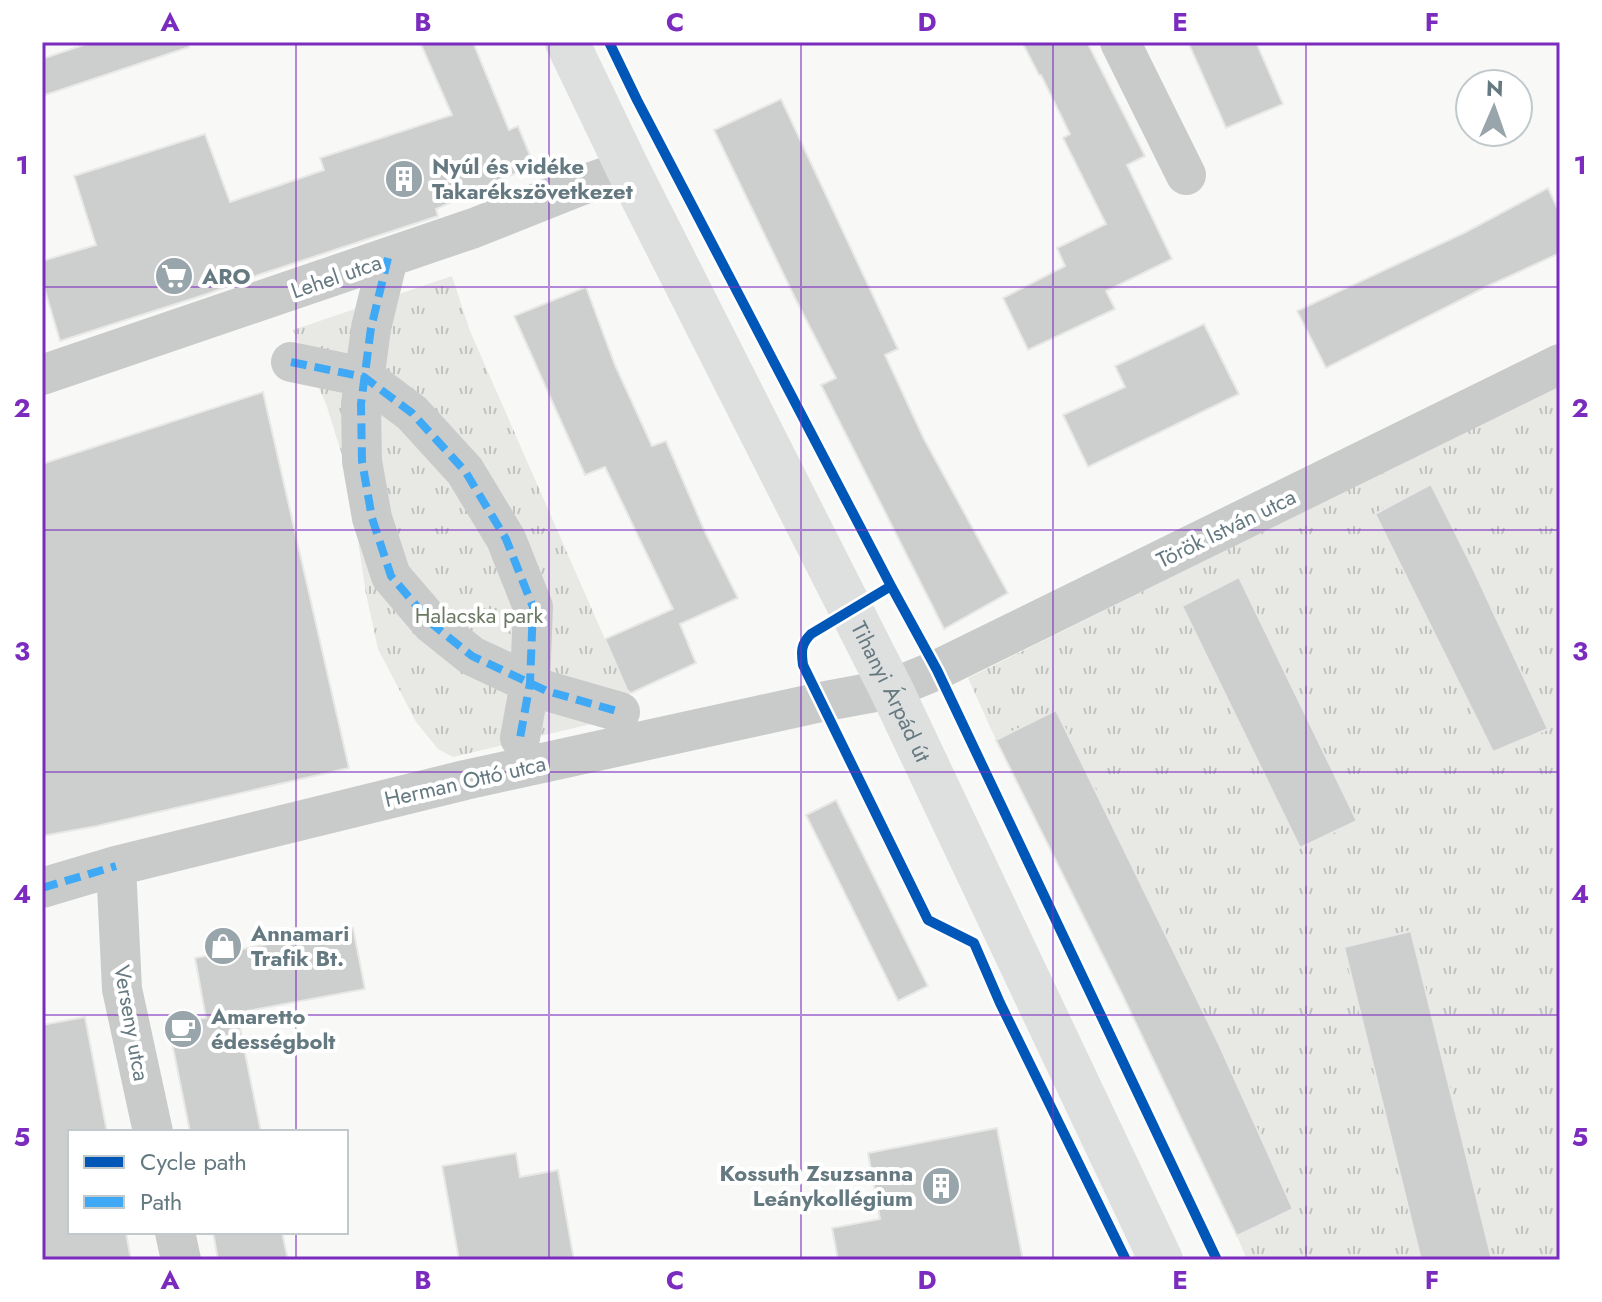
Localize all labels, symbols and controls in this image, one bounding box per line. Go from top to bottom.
text: A [159,3,180,41]
text: B [414,3,432,41]
text: C [666,3,684,41]
text: D [917,3,937,41]
text: E [1172,3,1188,41]
text: F [1425,3,1439,41]
north arrow [1454,68,1534,148]
text: N [1485,72,1504,104]
text: 1 [15,146,29,184]
text: 1 [1573,146,1587,184]
place label: Nyúl és vidéke Takarékszövetkezet [432,150,633,207]
building icon: Nyúl és vidéke Takarékszövetkezet [383,158,425,200]
street label: Lehel utca [286,246,386,306]
supermarket icon: ARO [153,255,195,297]
place label: ARO [201,260,250,292]
text: 2 [13,389,31,427]
text: 2 [1571,389,1589,427]
street label: Török István utca [1151,480,1301,576]
park label: Halacska park [415,599,544,631]
street label: Tihanyi Árpád út [843,616,939,768]
text: 3 [14,632,30,670]
text: 3 [1572,632,1588,670]
street label: Herman Ottó utca [381,747,549,815]
text: 4 [13,875,31,913]
text: 4 [1571,875,1589,913]
place label: Annamari Trafik Bt. [250,917,349,974]
shop icon: Annamari Trafik Bt. [202,925,244,967]
street label: Verseny utca [106,962,158,1084]
place label: Amaretto édességbolt [210,1000,335,1057]
cafe icon: Amaretto édességbolt [162,1008,204,1050]
text: 5 [14,1118,30,1156]
text: 5 [1572,1118,1588,1156]
legend [68,1130,348,1234]
text: Cycle path [140,1144,247,1179]
place label: Kossuth Zsuzsanna Leánykollégium [720,1157,913,1214]
building icon: Kossuth Zsuzsanna Leánykollégium [920,1165,962,1207]
text: Path [140,1184,182,1219]
text: A [159,1261,180,1299]
text: B [414,1261,432,1299]
text: C [666,1261,684,1299]
text: D [917,1261,937,1299]
text: E [1172,1261,1188,1299]
text: F [1425,1261,1439,1299]

